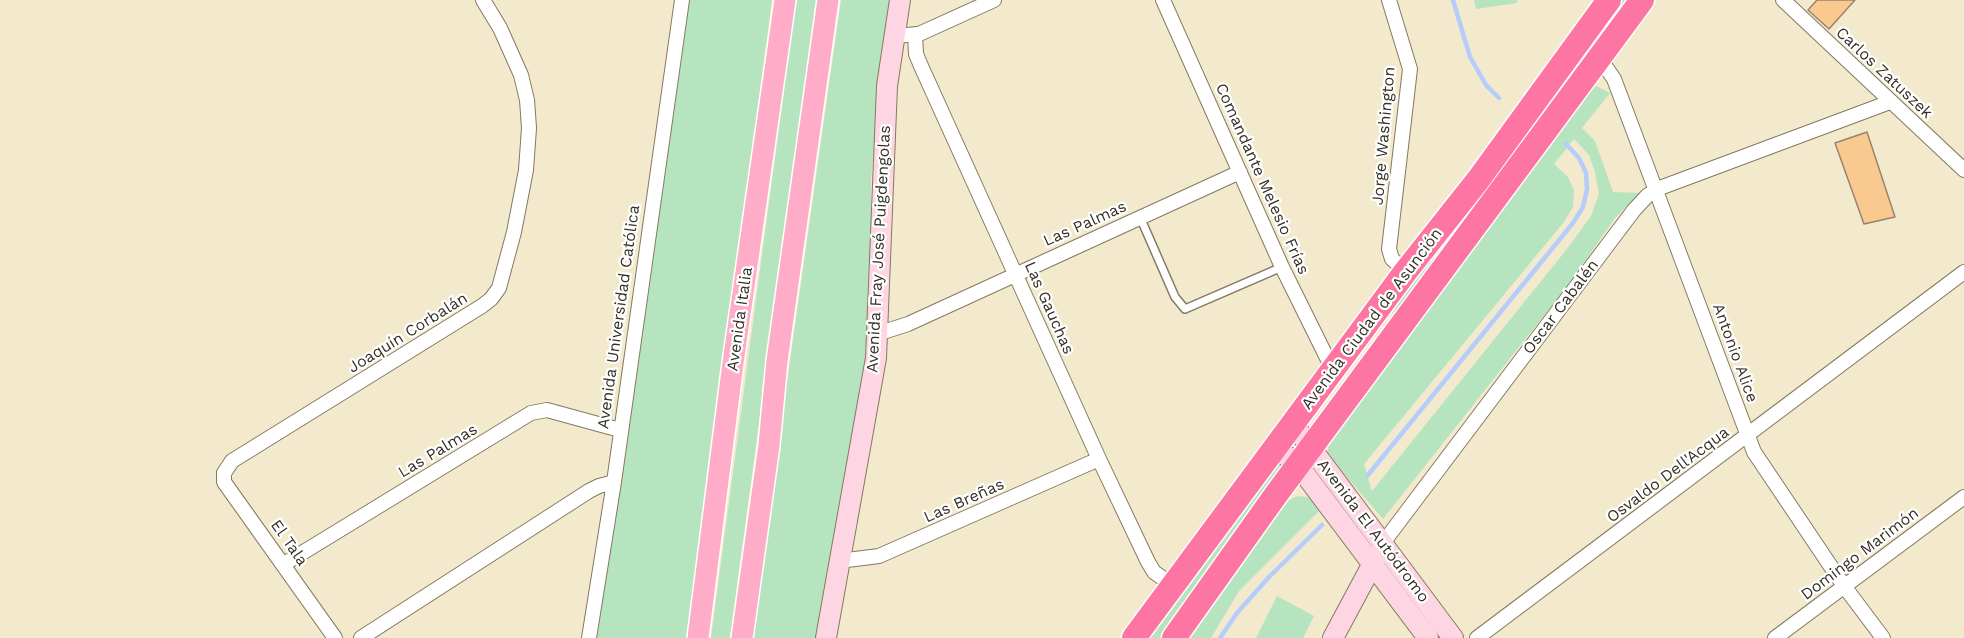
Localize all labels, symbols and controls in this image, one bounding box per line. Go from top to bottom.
street label: Carlos Zatuszek [1832,23,1936,123]
street label: Jorge Washington [1368,66,1400,206]
street label: Comandante Melesio Frías [1211,81,1313,277]
street label: Avenida Fray José Puigdengolas [863,125,895,373]
street label: Las Palmas [1040,197,1130,251]
street label: Avenida Universidad Católica [594,204,644,430]
street label: Avenida Ciudad de Asunción [1298,225,1446,413]
street label: Oscar Cabalén [1519,256,1603,358]
street label: Las Gauchas [1020,259,1078,357]
street label: Avenida Italia [723,266,757,372]
street label: Joaquín Corbalán [345,289,471,377]
street label: Antonio Alice [1708,301,1762,405]
street label: Las Palmas [395,420,481,482]
street label: Osvaldo Dell'Acqua [1603,423,1733,527]
street label: Avenida El Autódromo [1313,456,1433,606]
street label: Las Breñas [921,475,1007,527]
street label: Domingo Marimón [1797,504,1923,604]
street label: El Tala [266,516,312,570]

